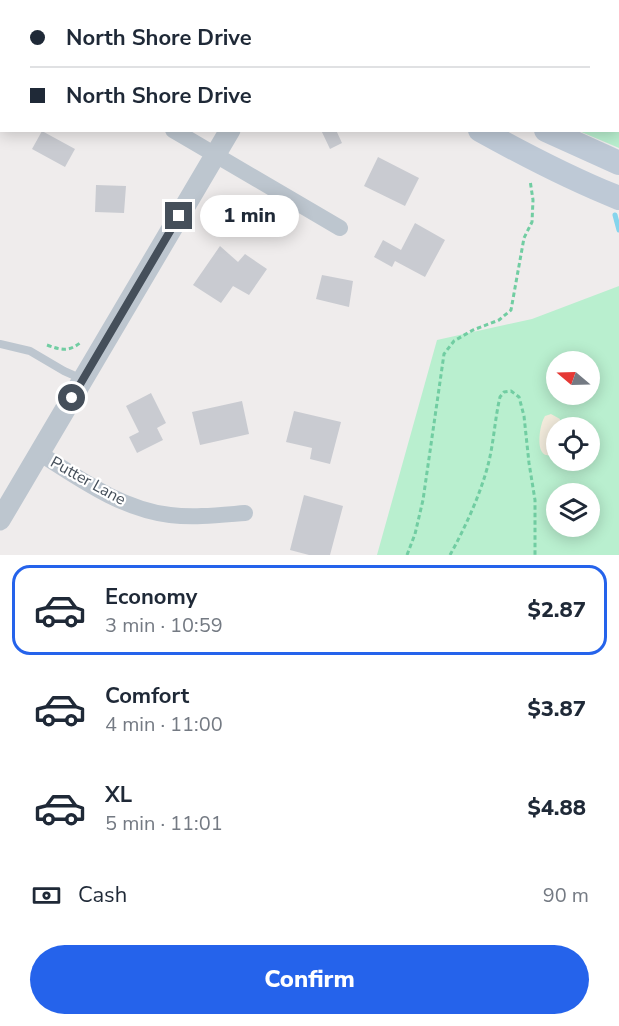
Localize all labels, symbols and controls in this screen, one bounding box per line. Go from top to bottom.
text: North Shore Drive [66,23,252,53]
text: North Shore Drive [66,81,252,111]
callout: 1 min [200,195,299,237]
route end [165,202,192,229]
text: 1 min [223,202,276,229]
north arrow [546,351,600,405]
map controls [546,351,600,537]
route start [58,384,85,411]
button: locate [546,417,600,471]
street label: Putter Lane [46,451,130,511]
button: layers [546,483,600,537]
text: Economy [105,582,197,612]
icon: car [33,583,87,637]
text: $2.87 [527,595,586,625]
text: 3 min · 10:59 [105,612,223,639]
text: Comfort [105,681,189,711]
icon: car [33,682,87,736]
text: $3.87 [527,694,586,724]
text: 4 min · 11:00 [105,711,223,738]
text: XL [105,780,132,810]
icon: car [33,781,87,835]
text: $4.88 [527,793,586,823]
text: 5 min · 11:01 [105,810,223,837]
icon: cash [30,879,63,912]
text: Cash [78,880,127,910]
text: 90 m [543,882,589,909]
button: Confirm [30,945,589,1014]

